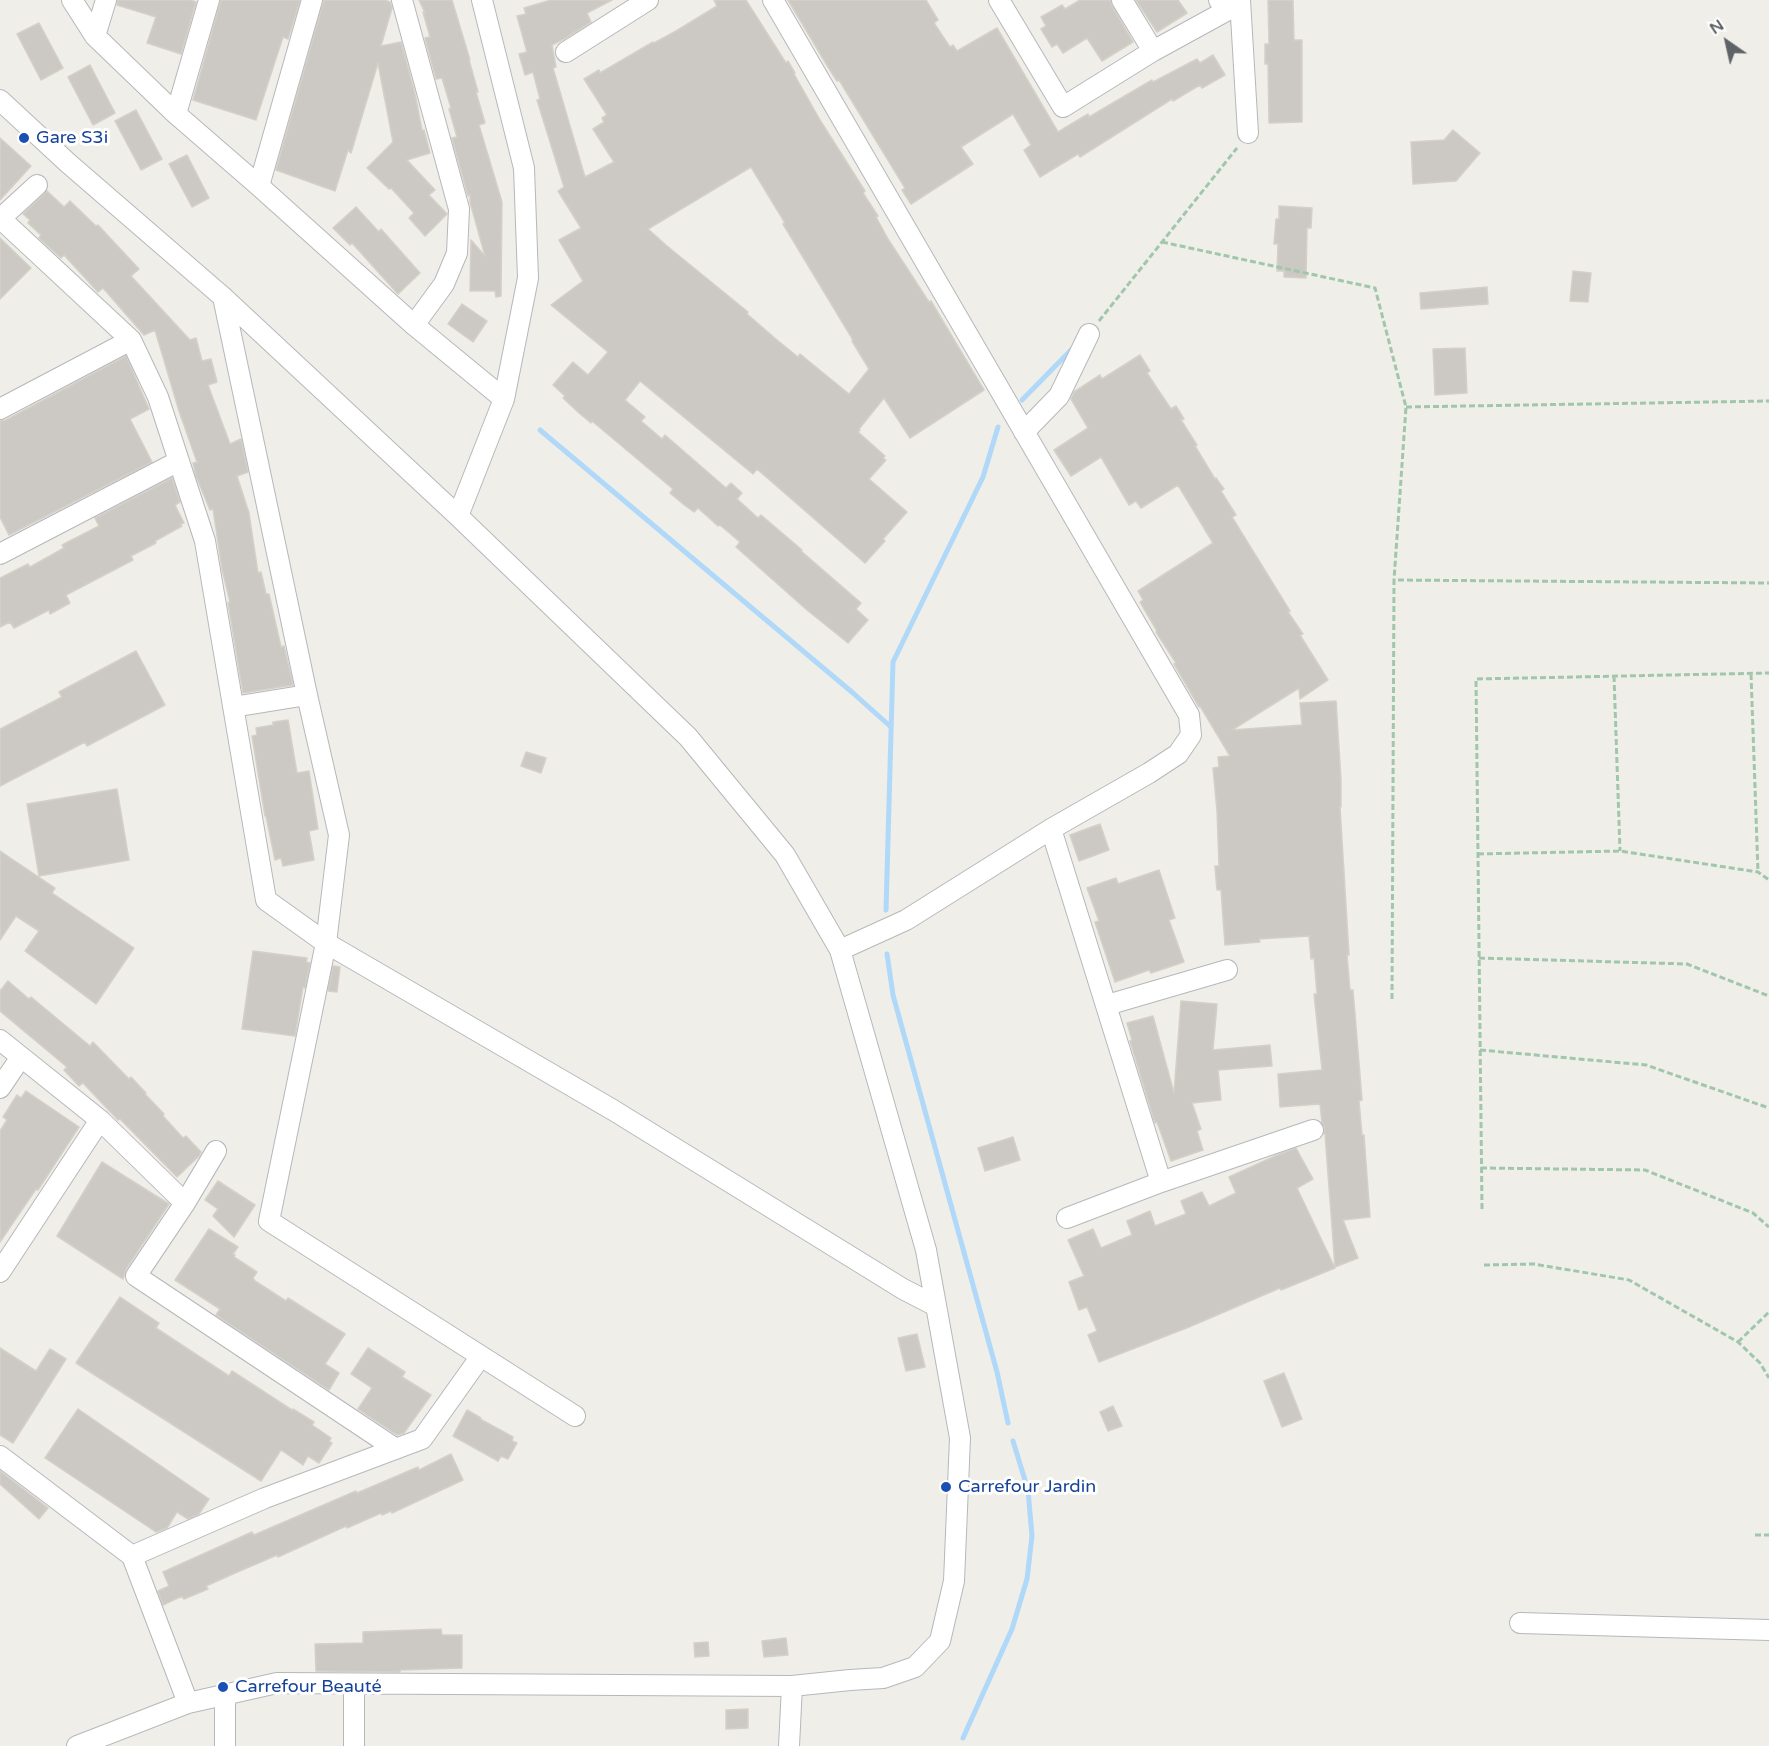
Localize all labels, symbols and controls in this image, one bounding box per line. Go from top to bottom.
north arrow [1697,12,1757,72]
text: N [1706,15,1728,39]
place label: Gare S3i [36,127,108,149]
marker: Gare S3i [17,131,31,145]
place label: Carrefour Jardin [958,1476,1096,1498]
marker: Carrefour Jardin [939,1480,953,1494]
place label: Carrefour Beauté [235,1676,382,1698]
marker: Carrefour Beauté [216,1680,230,1694]

